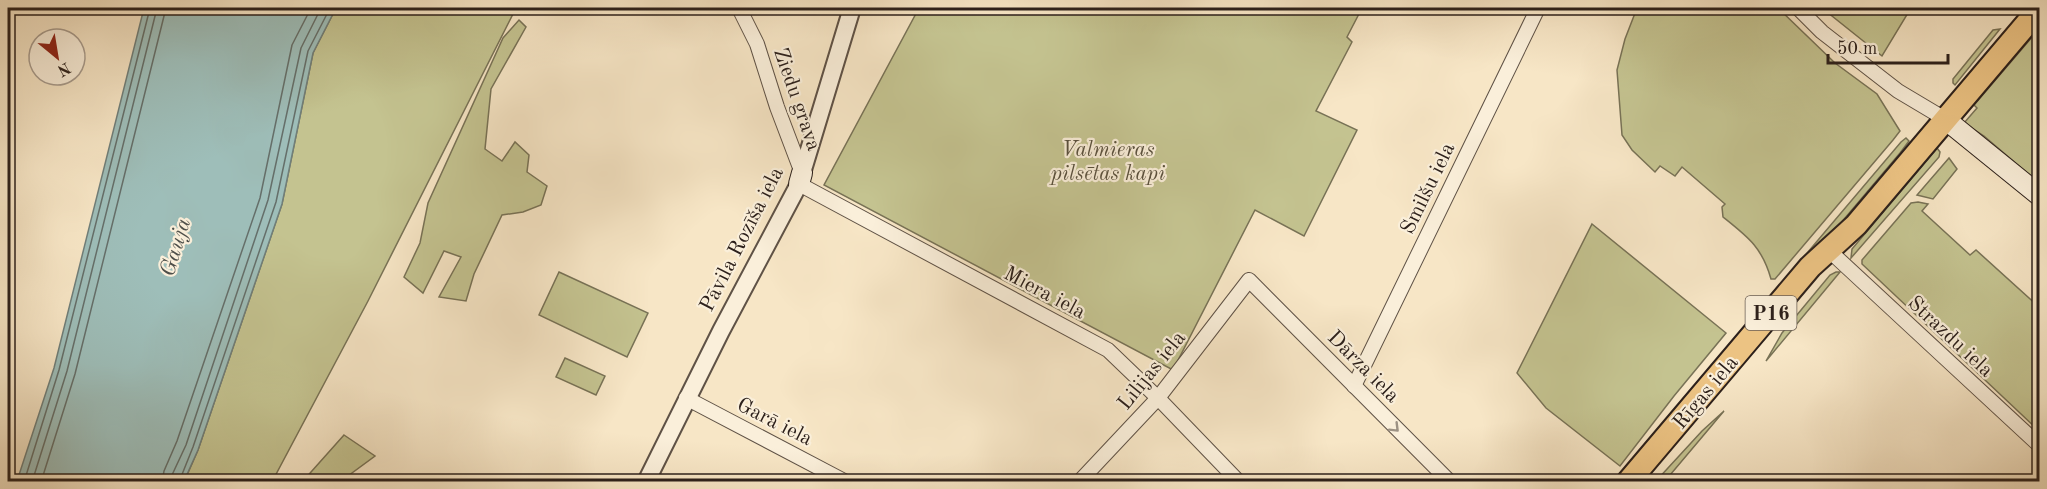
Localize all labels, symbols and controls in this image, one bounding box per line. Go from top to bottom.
north arrow [27,27,87,87]
scale bar [1828,27,1948,65]
text: 50 m [1837,40,1877,58]
street label: Ziedu grava [769,45,824,154]
text: N [54,58,73,79]
park label: Valmieras pilsētas kapi [1049,140,1165,185]
street label: Smilšu iela [1397,140,1459,238]
street label: Pāvila Rozīša iela [697,164,788,315]
water label: Gauja [157,216,195,279]
street label: Miera iela [1000,263,1089,324]
street label: Strazdu iela [1903,293,1997,382]
road number: P16 [1746,296,1796,330]
street label: Dārza iela [1323,327,1403,407]
street label: Lilijas iela [1114,328,1190,414]
street label: Rīgas iela [1670,352,1743,434]
street label: Garā iela [733,394,815,450]
one-way arrow [1388,420,1399,431]

